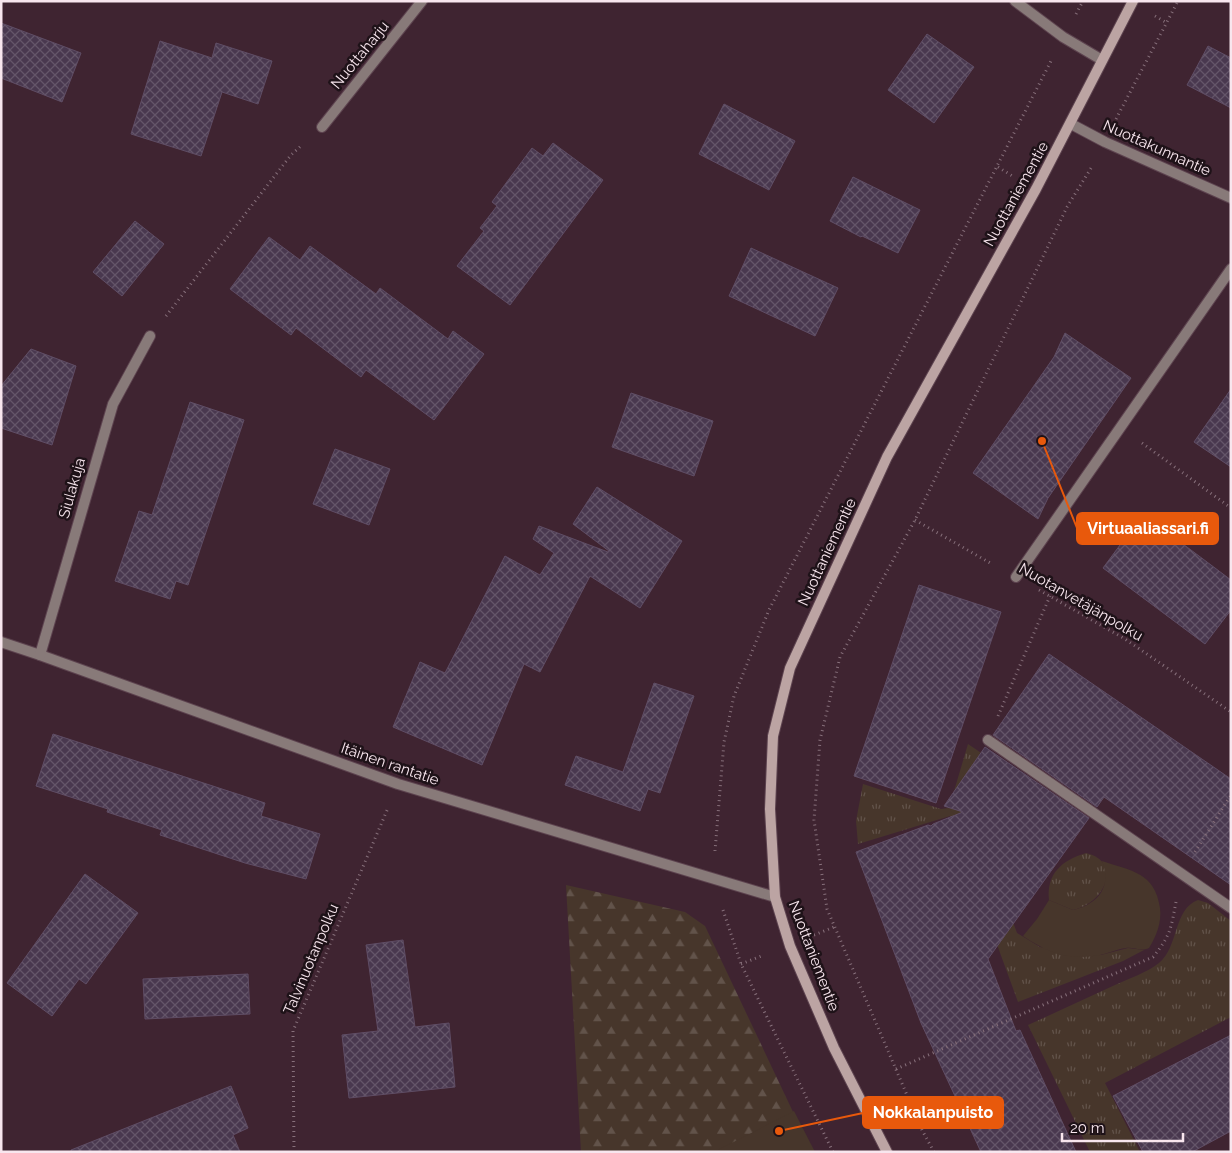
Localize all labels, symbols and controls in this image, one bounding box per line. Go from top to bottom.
street label: Nuottaharju [327,17,393,93]
street label: Nuottakunnantie [1100,116,1214,180]
street label: Nuottaniementie [980,138,1052,249]
street label: Siulakuja [55,456,89,520]
street label: Nuottaniementie [794,495,860,609]
callout: Virtuaaliassari.fi [1077,513,1218,544]
text: Virtuaaliassari.fi [1087,519,1209,538]
street label: Nuotanvetäjänpolku [1016,559,1146,645]
street label: Itäinen rantatie [339,739,442,789]
street label: Nuottaniementie [785,898,843,1014]
street label: Talvinuotanpolku [280,901,342,1017]
callout: Nokkalanpuisto [863,1097,1003,1128]
text: Nokkalanpuisto [873,1103,993,1122]
scale bar [1062,1110,1183,1142]
text: 20 m [1070,1119,1105,1137]

